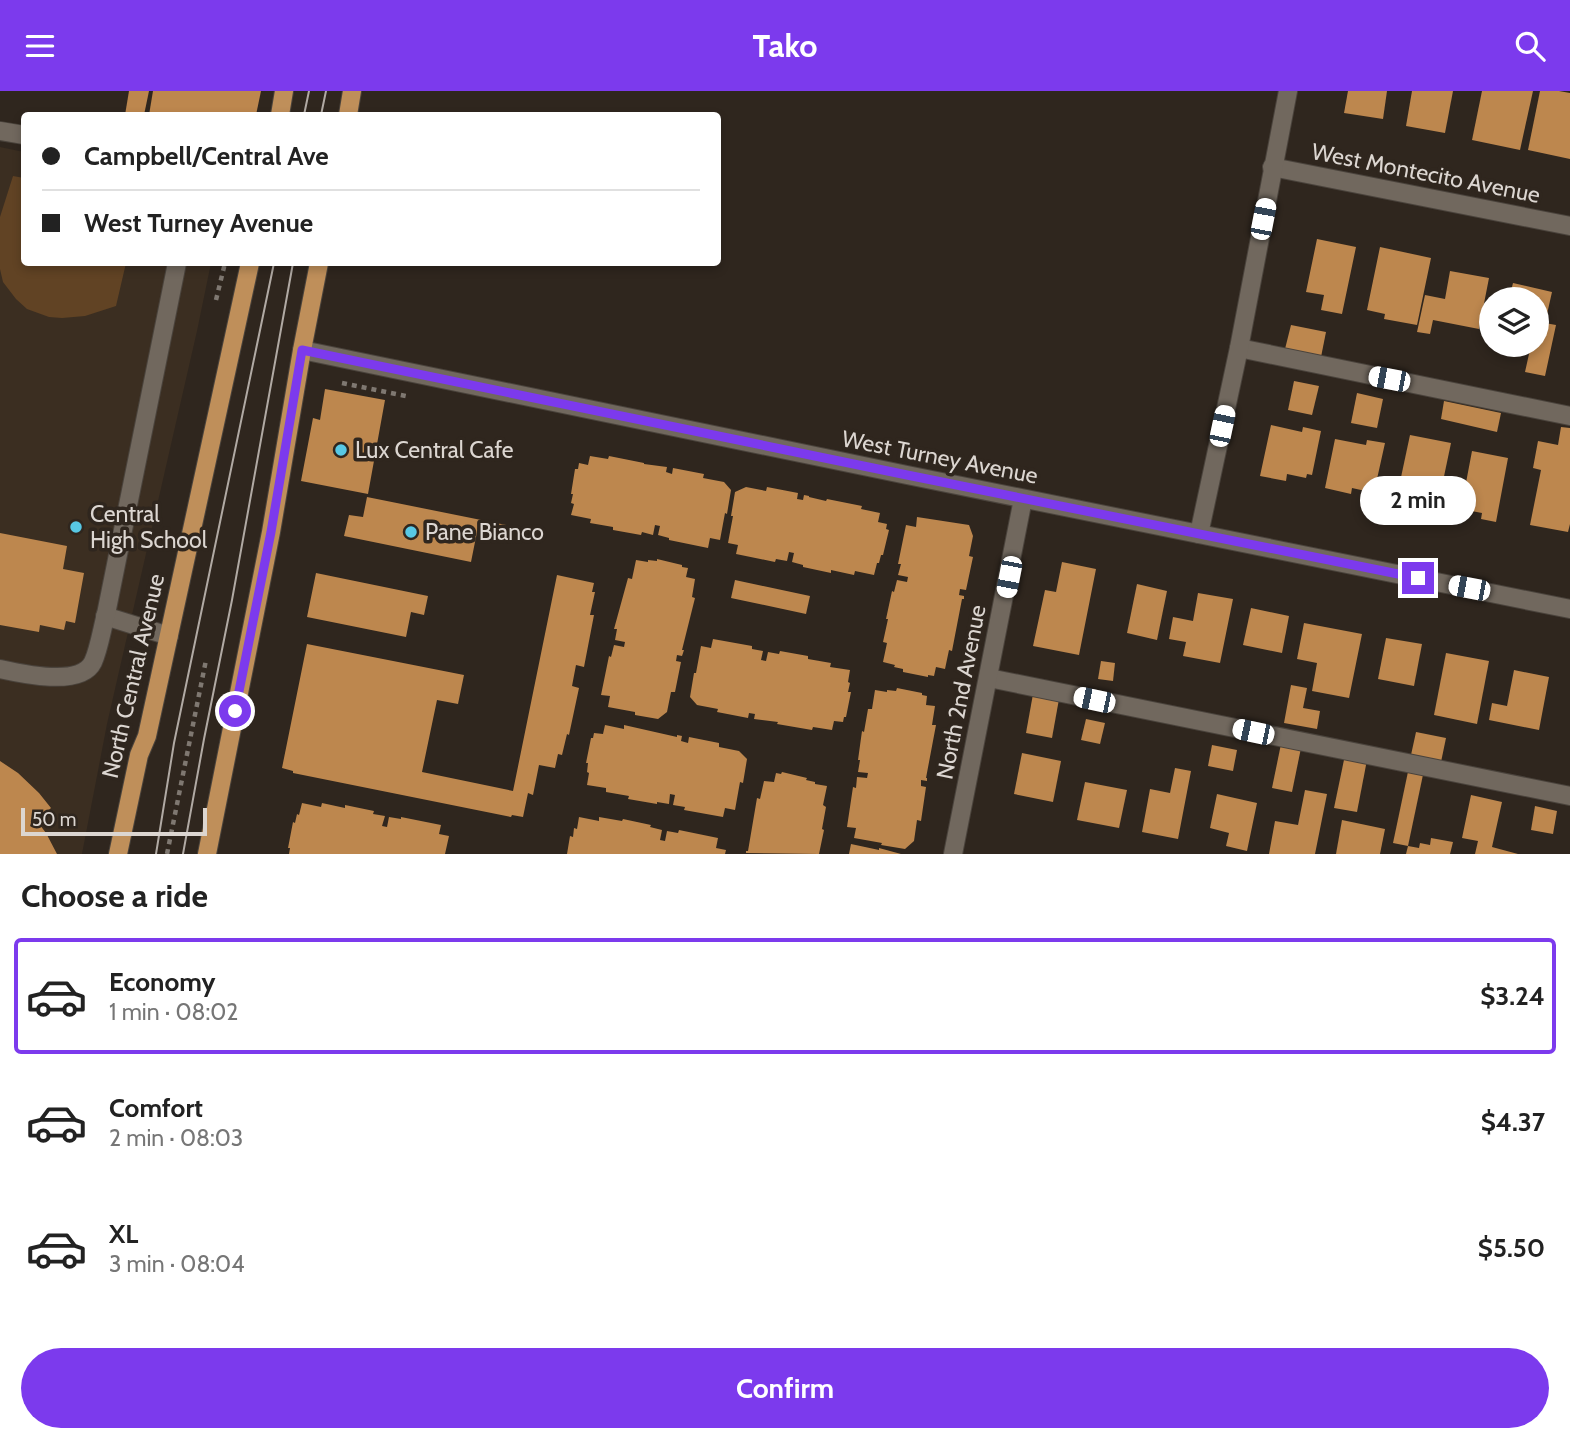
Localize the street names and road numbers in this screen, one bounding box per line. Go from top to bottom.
street label: West Montecito Avenue [1309,137,1543,209]
street label: West Turney Avenue [840,424,1041,490]
street label: North Central Avenue [96,571,170,781]
street label: North 2nd Avenue [930,602,992,782]

